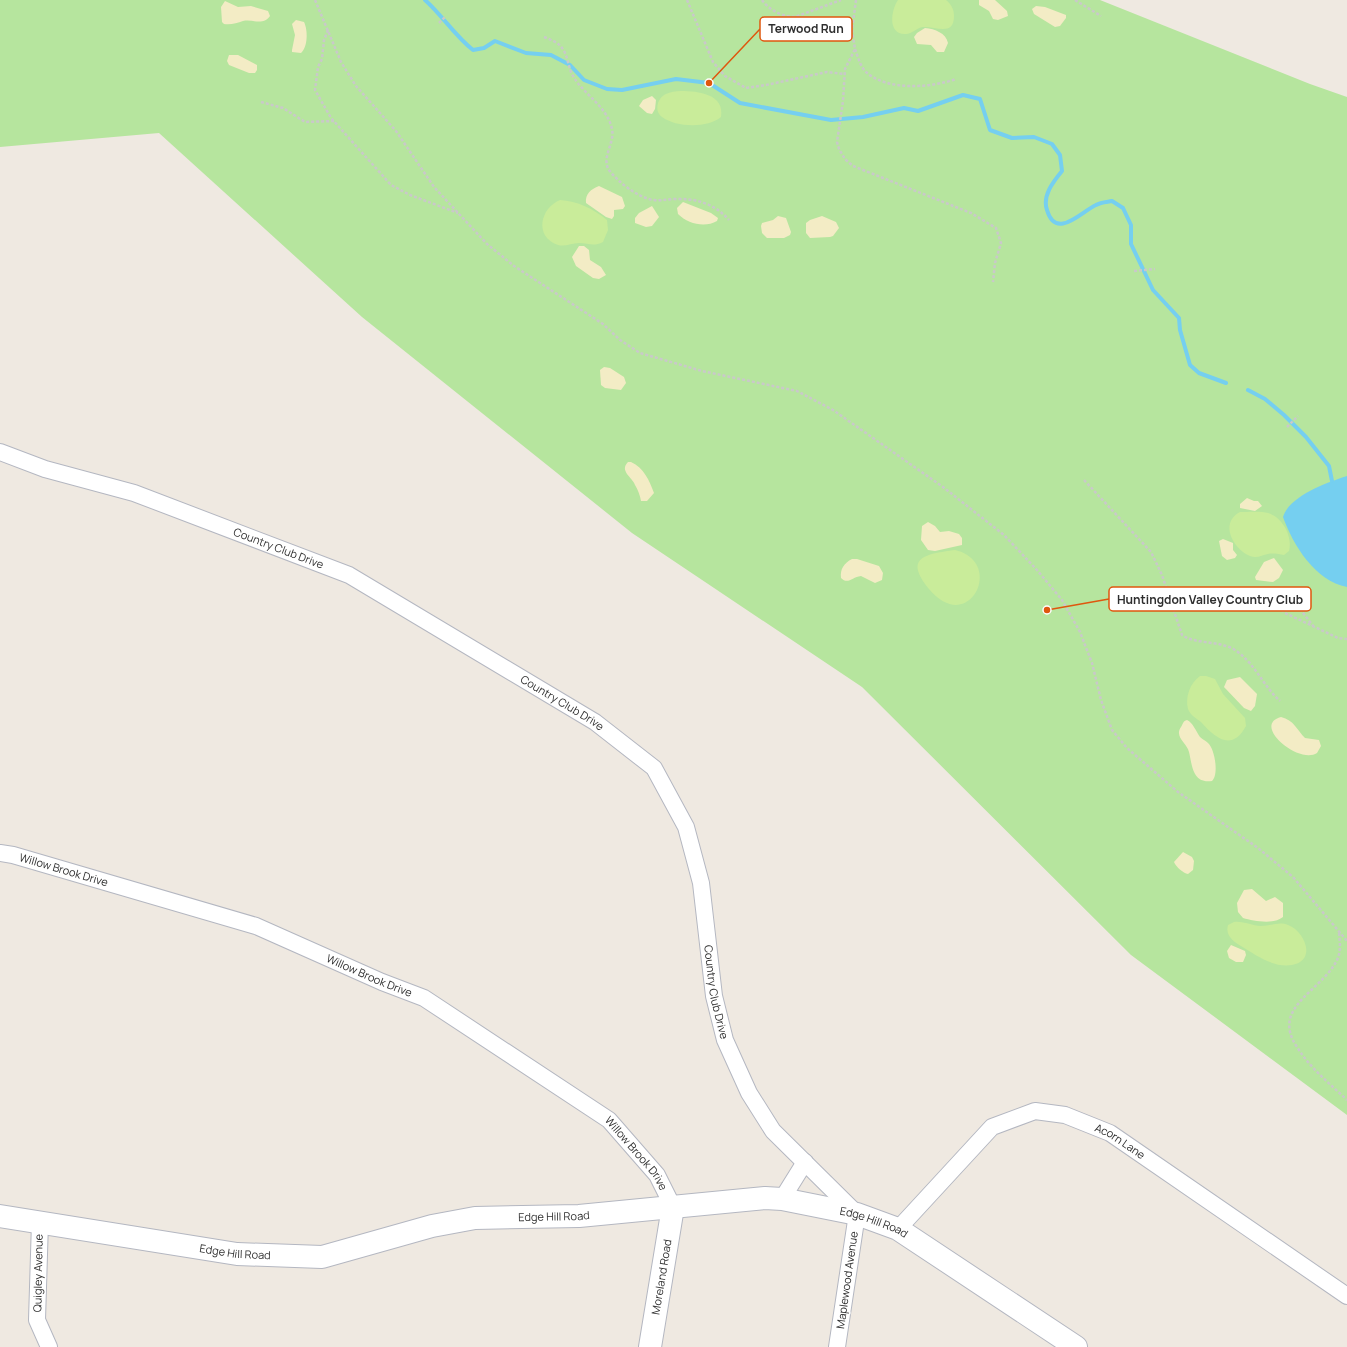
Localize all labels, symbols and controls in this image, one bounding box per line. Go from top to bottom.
callout: Terwood Run [760,17,852,41]
text: Terwood Run [768,20,844,37]
street label: Country Club Drive [232,524,326,572]
callout: Huntingdon Valley Country Club [1109,587,1311,611]
text: Huntingdon Valley Country Club [1117,591,1303,608]
street label: Country Club Drive [518,671,608,734]
street label: Willow Brook Drive [18,849,111,890]
street label: Country Club Drive [701,944,733,1041]
street label: Willow Brook Drive [324,950,415,1000]
street label: Willow Brook Drive [602,1113,672,1193]
street label: Acorn Lane [1093,1120,1149,1162]
street label: Edge Hill Road [839,1203,911,1241]
street label: Edge Hill Road [518,1207,590,1224]
street label: Maplewood Avenue [832,1230,861,1330]
street label: Quigley Avenue [29,1233,46,1312]
street label: Moreland Road [647,1238,675,1316]
street label: Edge Hill Road [199,1240,271,1262]

